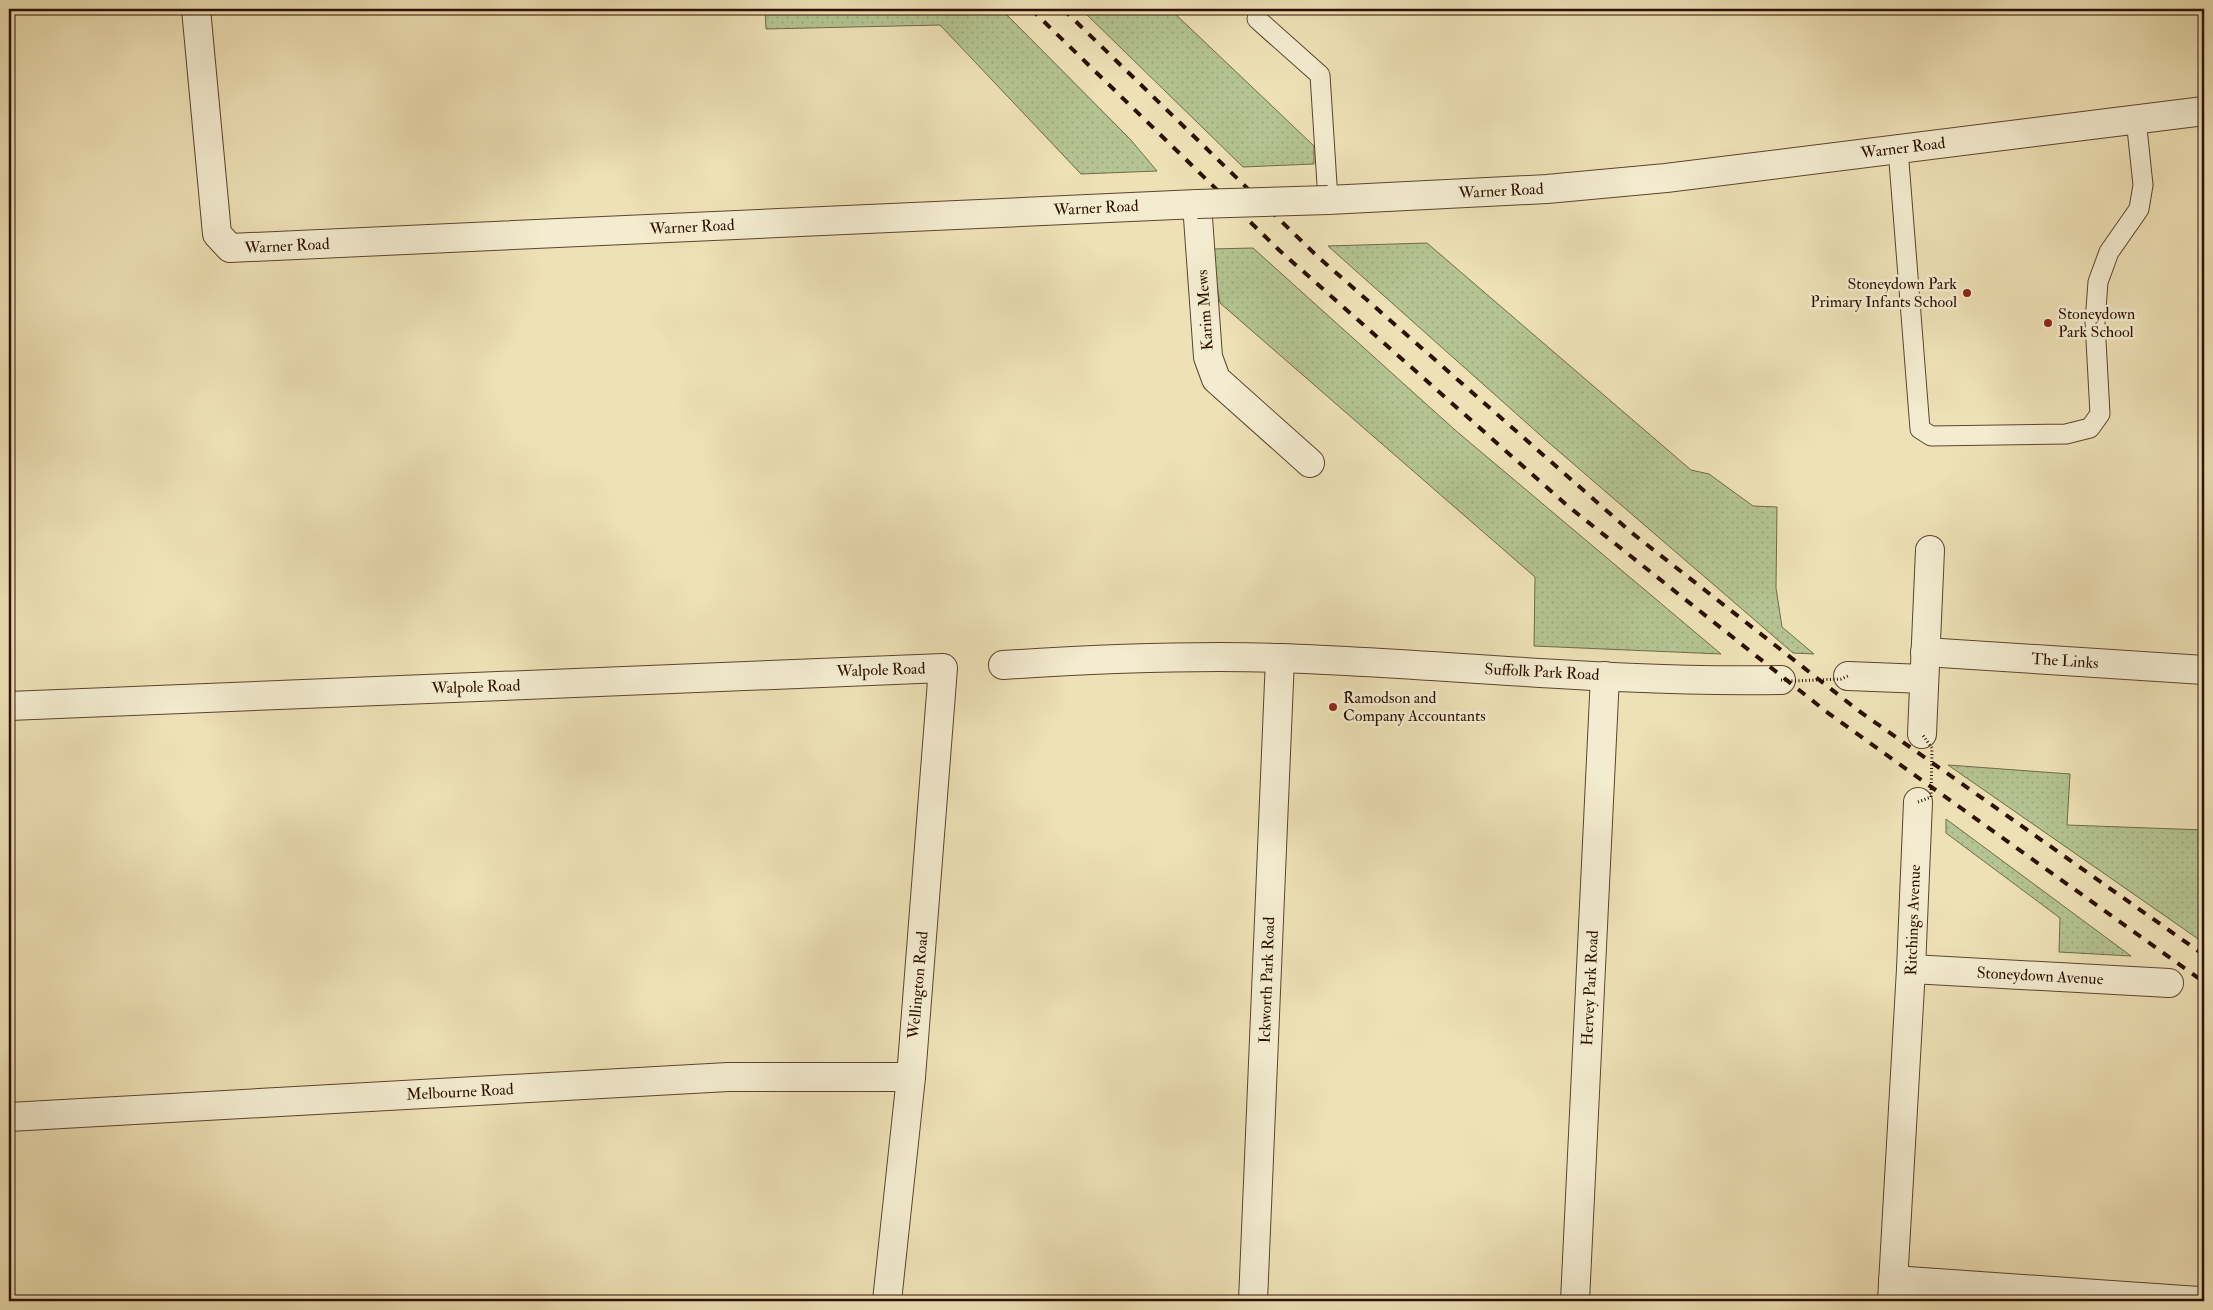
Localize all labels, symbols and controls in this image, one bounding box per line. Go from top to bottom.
street label: Warner Road [1859,133,1947,163]
street label: Warner Road [1457,179,1544,203]
street label: Warner Road [1052,196,1139,220]
street label: Warner Road [648,215,735,239]
street label: Warner Road [243,234,330,258]
street label: Karim Mews [1192,269,1218,351]
place label: Stoneydown Park Primary Infants School [1810,274,1957,312]
marker: Stoneydown Park Primary Infants School [1961,287,1973,299]
place label: Stoneydown Park School [2058,304,2135,342]
marker: Stoneydown Park School [2042,317,2054,329]
street label: The Links [2031,649,2099,673]
street label: Walpole Road [835,658,926,683]
street label: Suffolk Park Road [1484,659,1600,685]
street label: Walpole Road [430,675,521,700]
place label: Ramodson and Company Accountants [1343,688,1486,727]
marker: Ramodson and Company Accountants [1327,701,1339,713]
street label: Ritchings Avenue [1901,864,1925,976]
street label: Ickworth Park Road [1255,916,1279,1044]
street label: Wellington Road [903,930,933,1041]
street label: Hervey Park Road [1577,930,1603,1046]
street label: Stoneydown Avenue [1976,963,2104,989]
street label: Melbourne Road [406,1079,514,1105]

